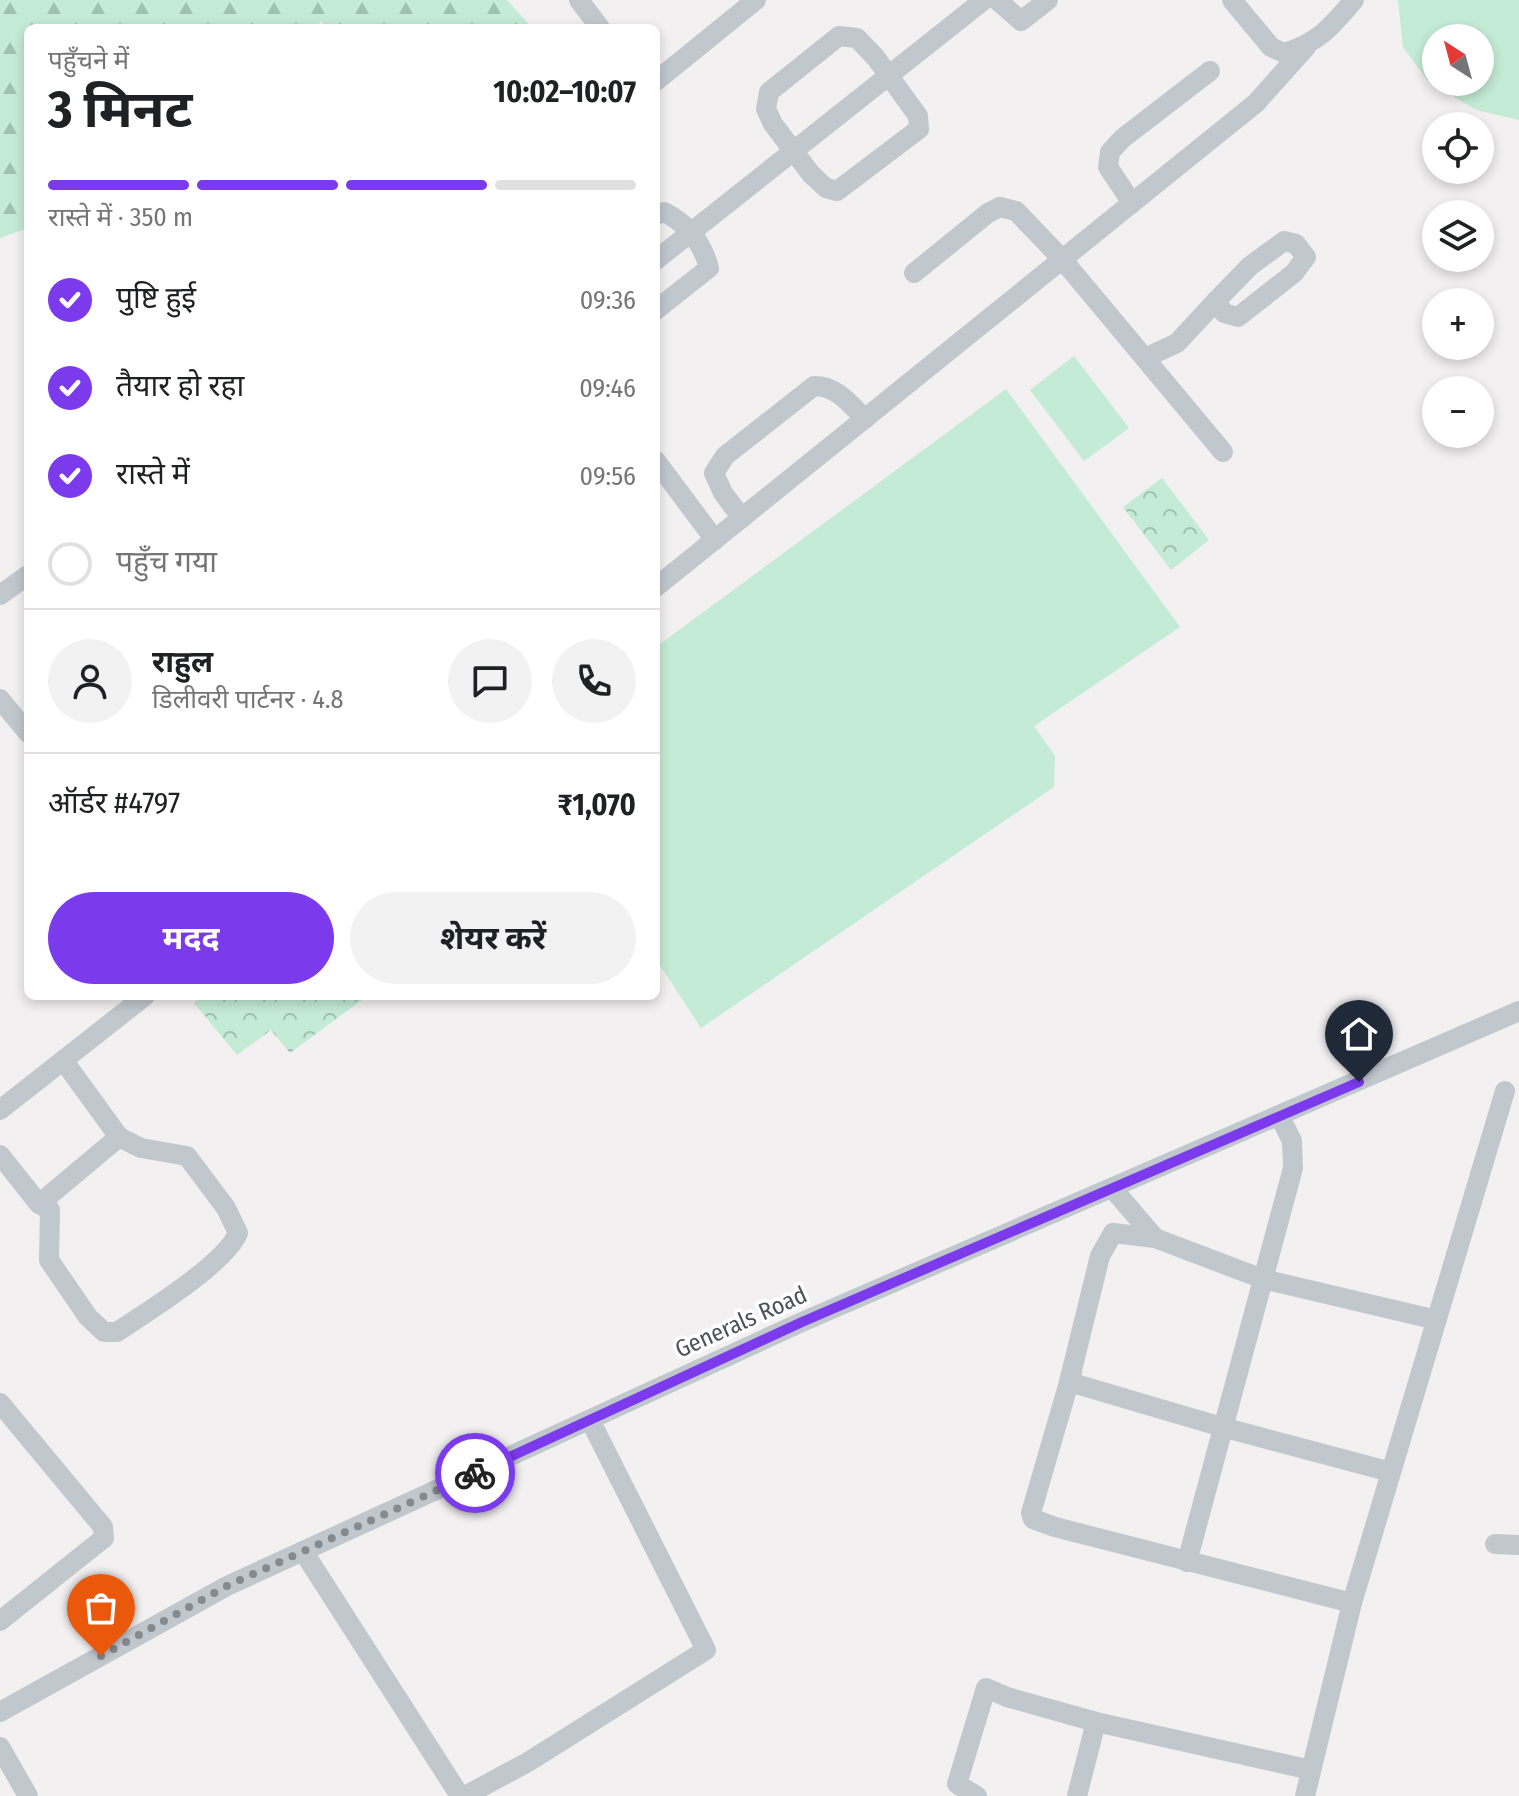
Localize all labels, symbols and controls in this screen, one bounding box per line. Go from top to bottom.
north arrow [1422,24,1494,96]
map controls [1422,24,1494,448]
text: पहुँचने में [48,45,129,76]
text: 10:02–10:07 [493,74,636,110]
text: 3 मिनट [48,78,193,141]
button: locate [1422,112,1494,184]
button: layers [1422,200,1494,272]
text: रास्ते में · 350 m [48,202,193,233]
icon: check [48,278,92,322]
text: पुष्टि हुई [116,280,196,316]
text: 09:36 [580,285,636,316]
button: + [1422,288,1494,360]
icon: check [48,366,92,410]
text: तैयार हो रहा [116,368,244,404]
text: 09:46 [579,373,636,404]
button: − [1422,376,1494,448]
icon: check [48,454,92,498]
text: रास्ते में [116,456,190,492]
text: 09:56 [580,461,636,492]
text: पहुँच गया [116,544,217,580]
button: person [48,639,132,723]
button: chat [448,639,532,723]
button: phone [552,639,636,723]
text: राहुल [152,644,213,680]
text: डिलीवरी पार्टनर · 4.8 [152,684,343,715]
text: ऑर्डर #4797 [48,785,180,821]
text: ₹1,070 [558,787,636,823]
button: मदद [48,892,334,984]
button: शेयर करें [350,892,636,984]
pin [1325,1000,1393,1082]
icon: home [1337,1012,1381,1056]
street label: Generals Road [671,1280,811,1364]
courier [435,1433,515,1513]
icon: bike [453,1451,497,1495]
pin [67,1574,135,1656]
icon: bag [79,1586,123,1630]

